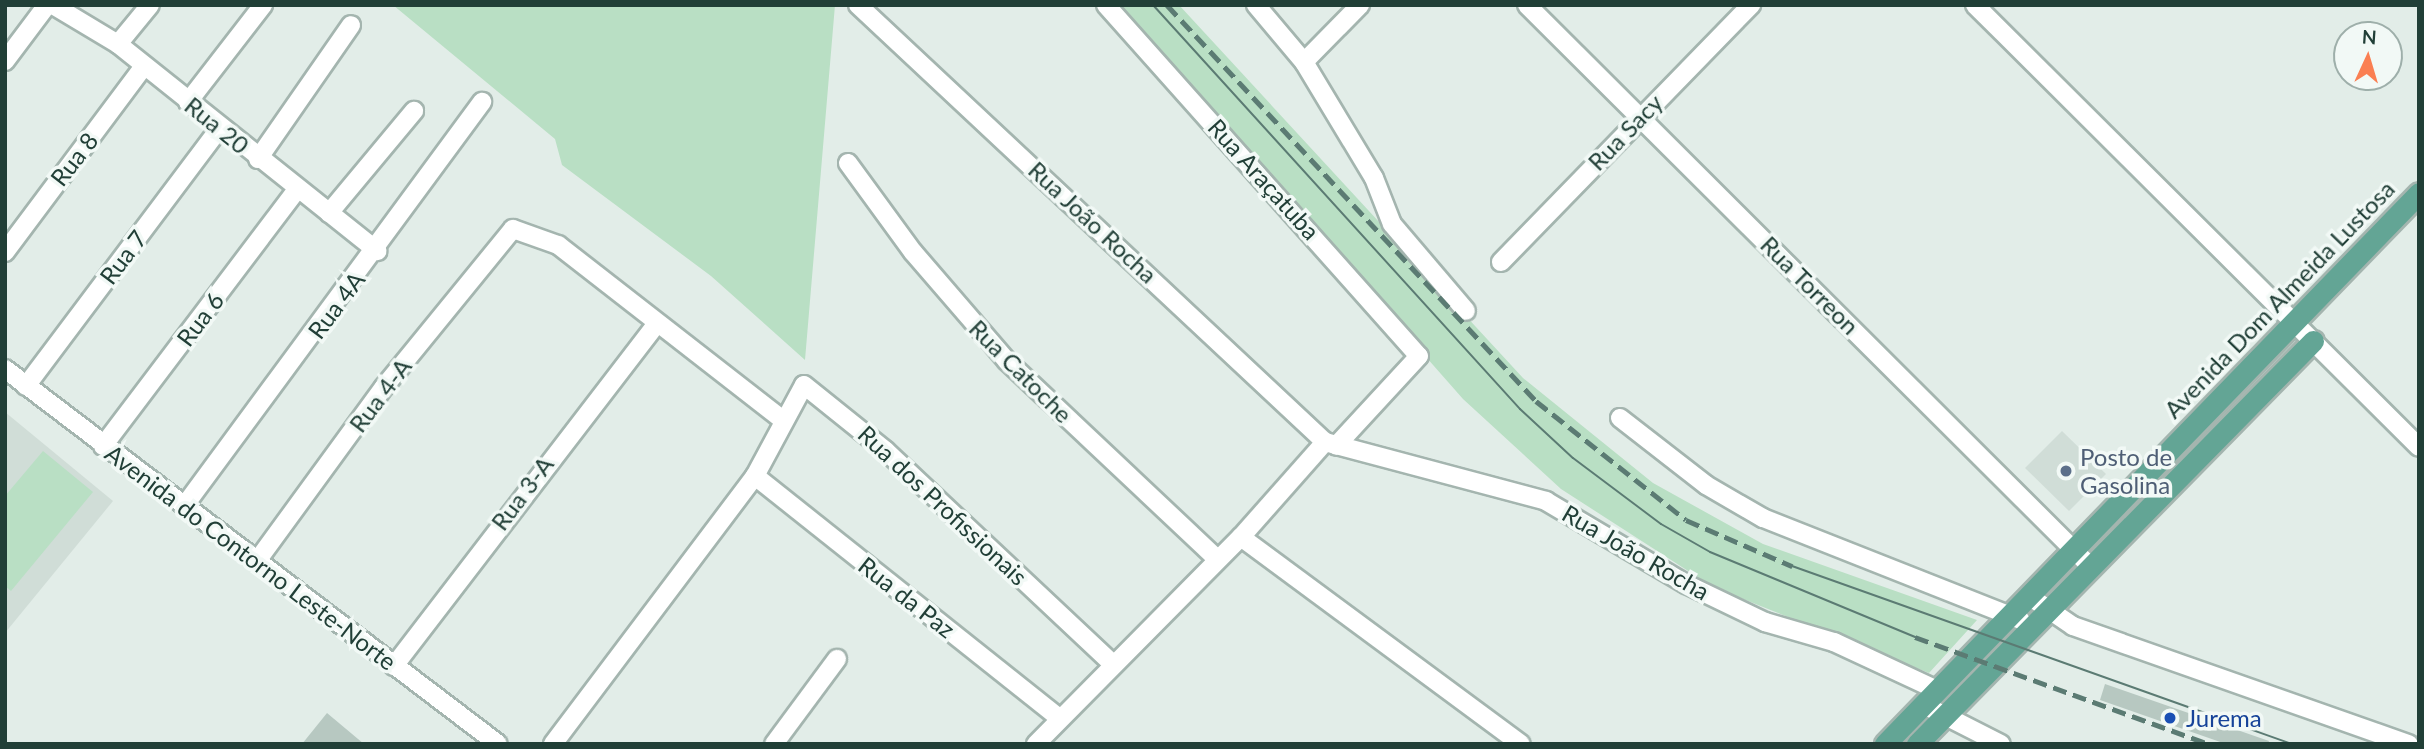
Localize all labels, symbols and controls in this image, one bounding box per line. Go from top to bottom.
north arrow [2333,21,2403,91]
text: N [2361,25,2377,49]
street label: Rua Sacy [1582,88,1668,176]
street label: Rua 20 [179,91,255,159]
street label: Rua Araçatuba [1202,112,1326,246]
street label: Rua 8 [44,127,104,191]
street label: Rua João Rocha [1023,155,1163,289]
street label: Avenida Dom Almeida Lustosa [2158,174,2400,424]
street label: Rua 7 [93,224,153,290]
street label: Rua Torreon [1755,230,1865,340]
street label: Rua 4A [302,266,370,344]
street label: Rua 6 [170,286,230,352]
street label: Rua Catoche [964,314,1078,428]
street label: Rua 4-A [343,352,417,438]
street label: Rua dos Profissionais [852,419,1034,591]
street label: Avenida do Contorno Leste-Norte [100,438,402,676]
place label: Posto de Gasolina [2080,443,2172,499]
street label: Rua 3-A [485,450,559,536]
marker: Posto de Gasolina [2058,463,2074,479]
street label: Rua João Rocha [1557,498,1715,606]
street label: Rua da Paz [853,550,961,644]
place label: Jurema [2186,704,2262,732]
marker: Jurema [2160,708,2180,728]

